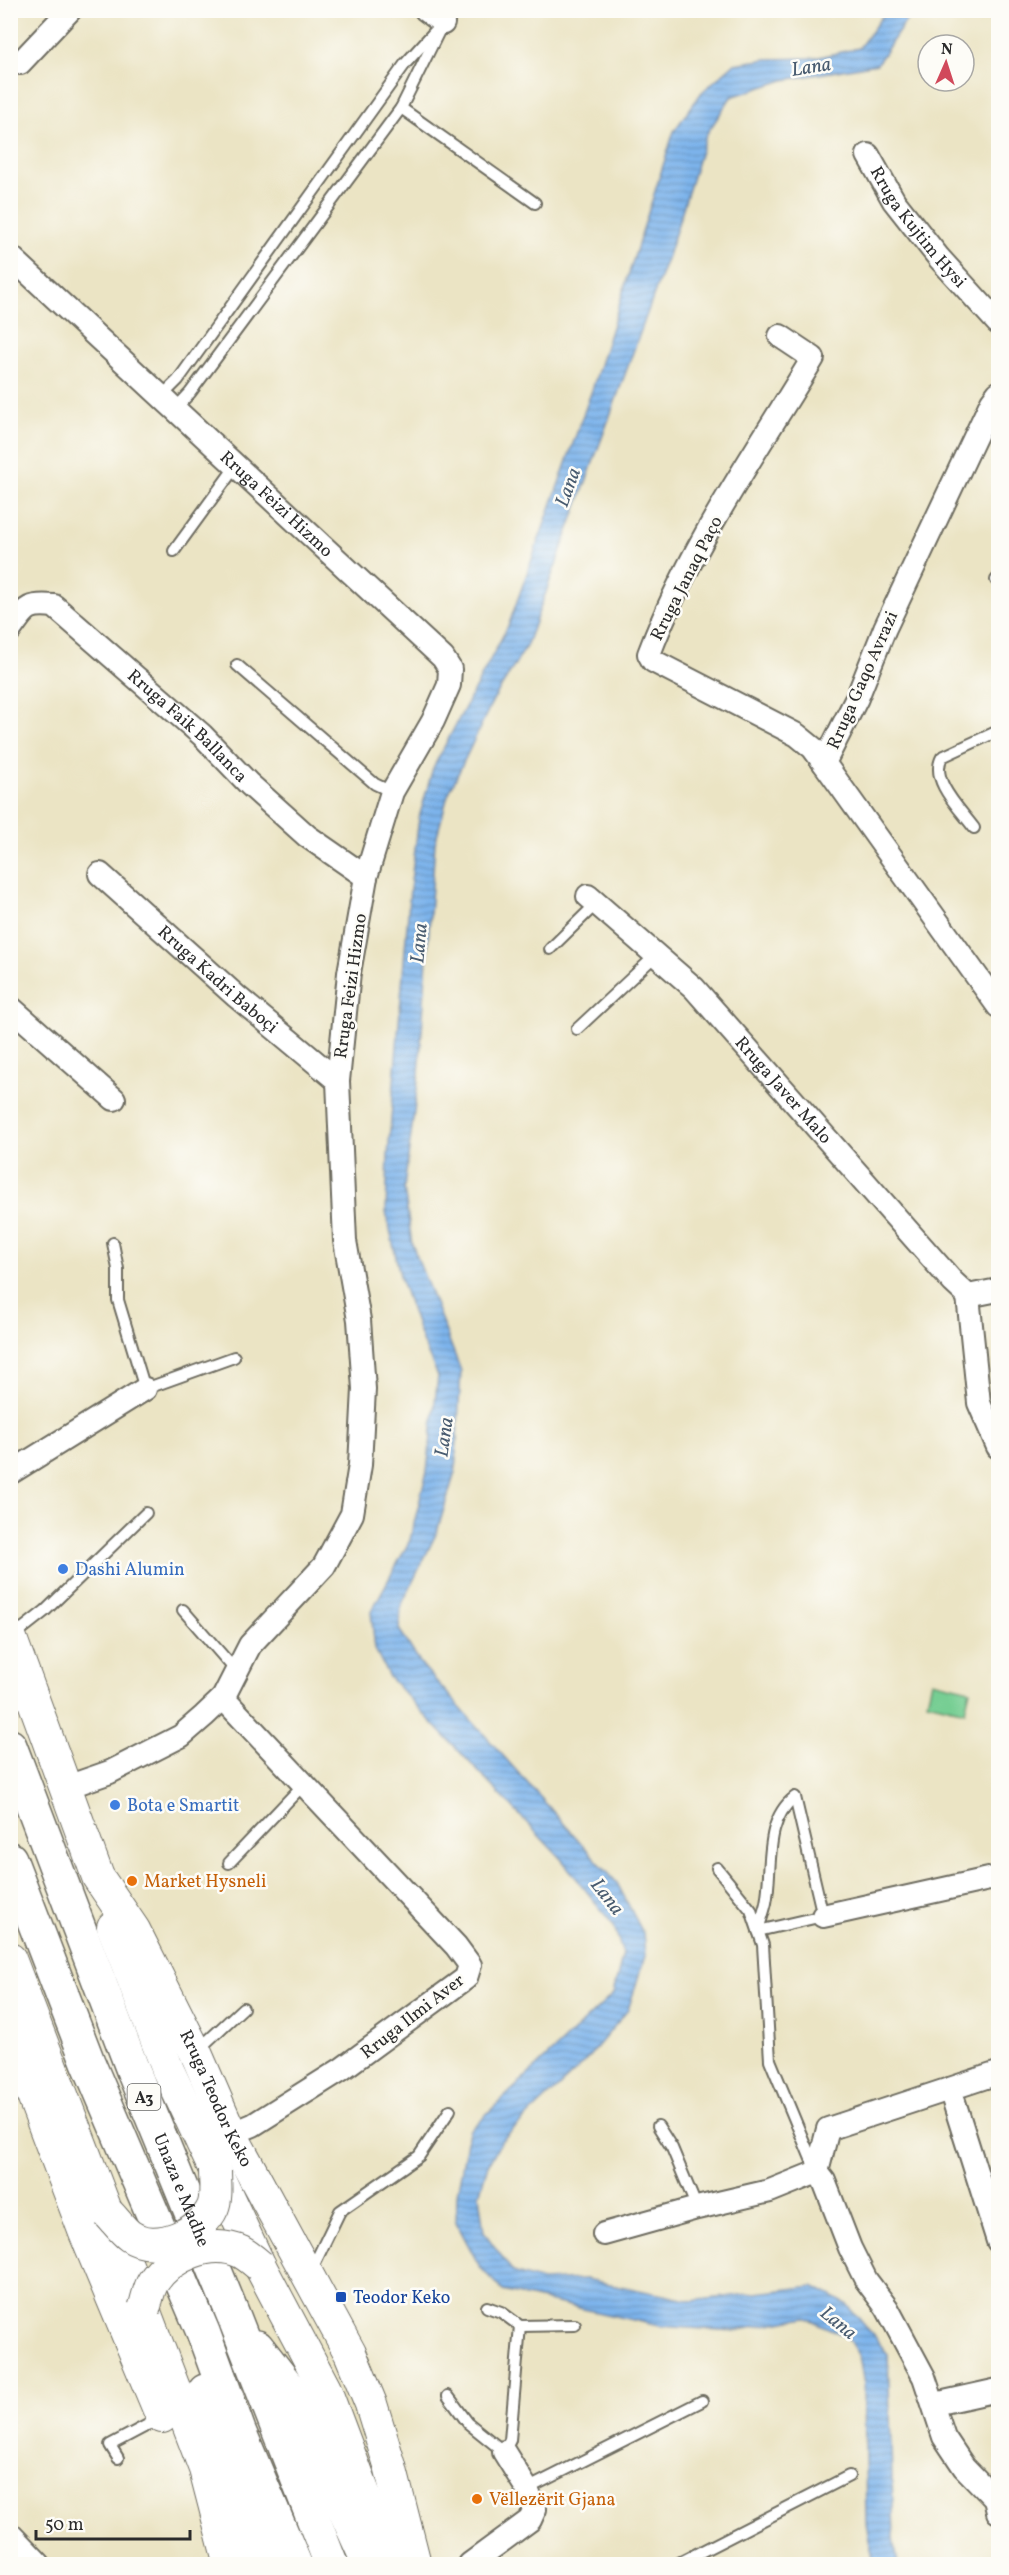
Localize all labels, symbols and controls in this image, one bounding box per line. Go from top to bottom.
north arrow [916,33,976,93]
text: N [940,39,953,61]
water label: Lana [789,51,833,85]
street label: Rruga Kujtim Hysi [863,162,971,294]
street label: Rruga Feizi Hizmo [214,446,338,564]
water label: Lana [549,464,589,511]
street label: Rruga Janaq Paço [645,512,730,645]
street label: Rruga Gaqo Avrazi [822,607,905,754]
street label: Rruga Faik Ballanca [121,664,252,789]
street label: Rruga Feizi Hizmo [329,912,374,1060]
street label: Rruga Kadri Baboçi [151,920,283,1040]
water label: Lana [404,922,436,964]
street label: Rruga Javer Malo [728,1032,837,1150]
water label: Lana [428,1415,462,1459]
place label: Dashi Alumin [75,1558,185,1583]
marker: Dashi Alumin [56,1562,70,1576]
place label: Bota e Smartit [127,1794,239,1819]
marker: Bota e Smartit [108,1798,122,1812]
place label: Market Hysneli [144,1870,266,1895]
water label: Lana [583,1873,630,1922]
marker: Market Hysneli [125,1874,139,1888]
street label: Rruga Ilmi Aver [356,1968,470,2066]
street label: Rruga Teodor Keko [172,2026,258,2172]
road number: A3 [128,2084,160,2110]
street label: Unaza e Madhe [146,2130,215,2251]
place label: Teodor Keko [353,2286,450,2311]
marker: Teodor Keko [334,2290,348,2304]
water label: Lana [813,2300,862,2347]
place label: Vëllezërit Gjana [489,2488,615,2513]
marker: Vëllezërit Gjana [470,2492,484,2506]
scale bar [36,2503,190,2541]
text: 50 m [45,2513,84,2538]

